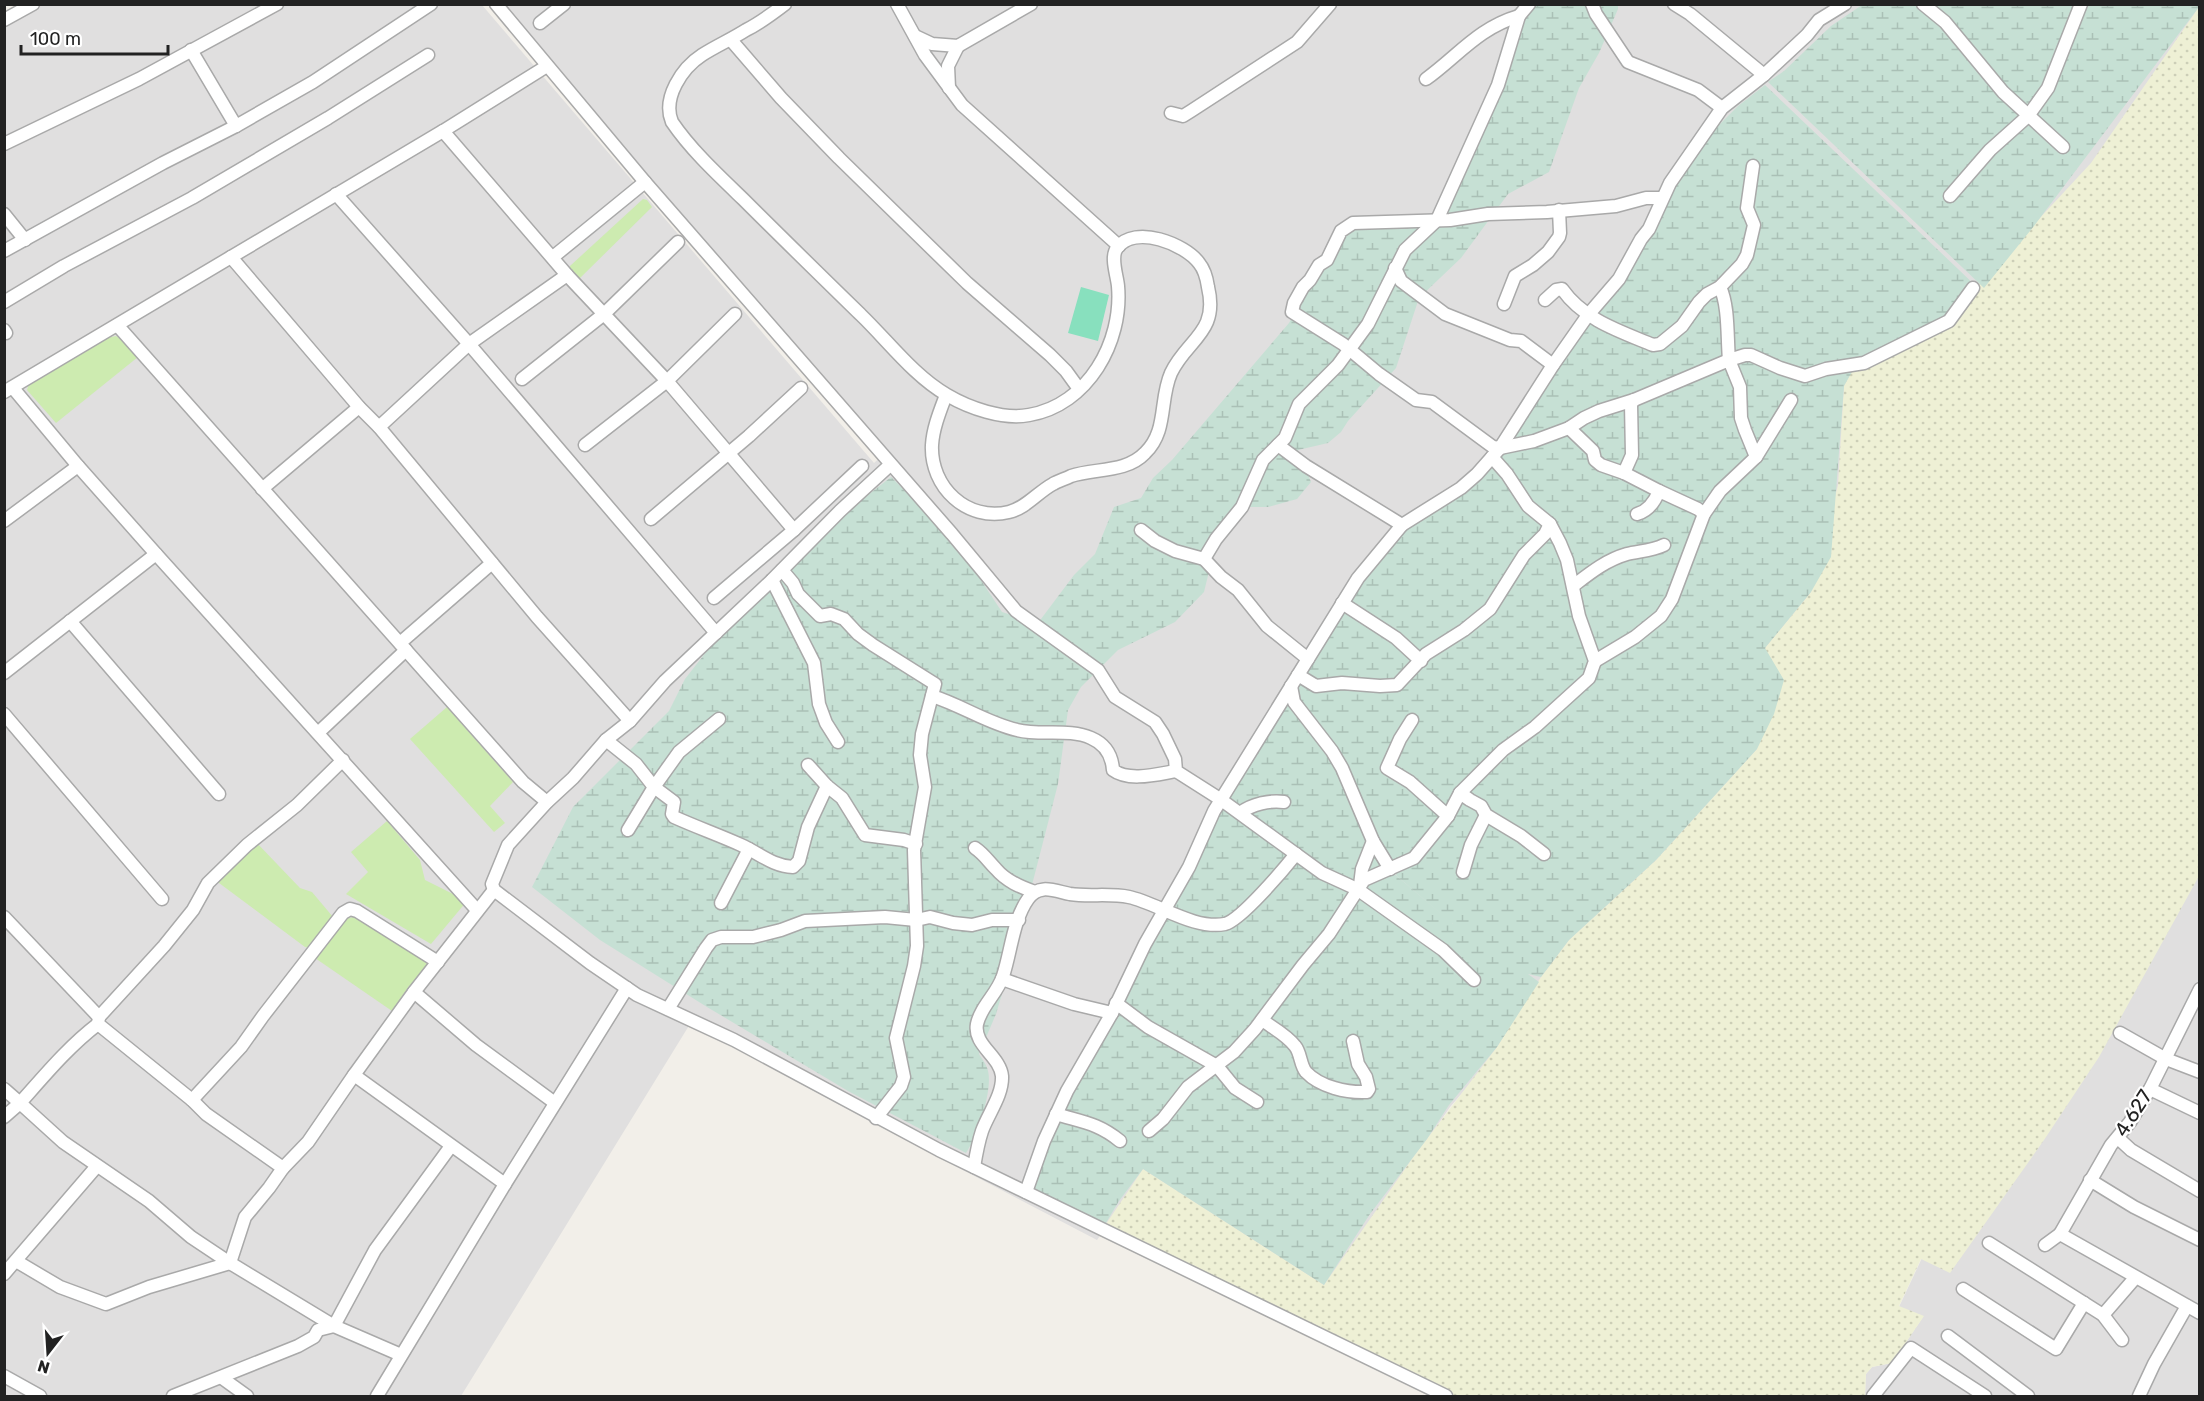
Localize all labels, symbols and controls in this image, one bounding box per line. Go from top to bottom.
scale bar [21,18,168,56]
text: 100 m [30,28,81,50]
street label: 4.627 [2109,1085,2157,1141]
north arrow [18,1323,78,1383]
text: N [35,1356,52,1378]

